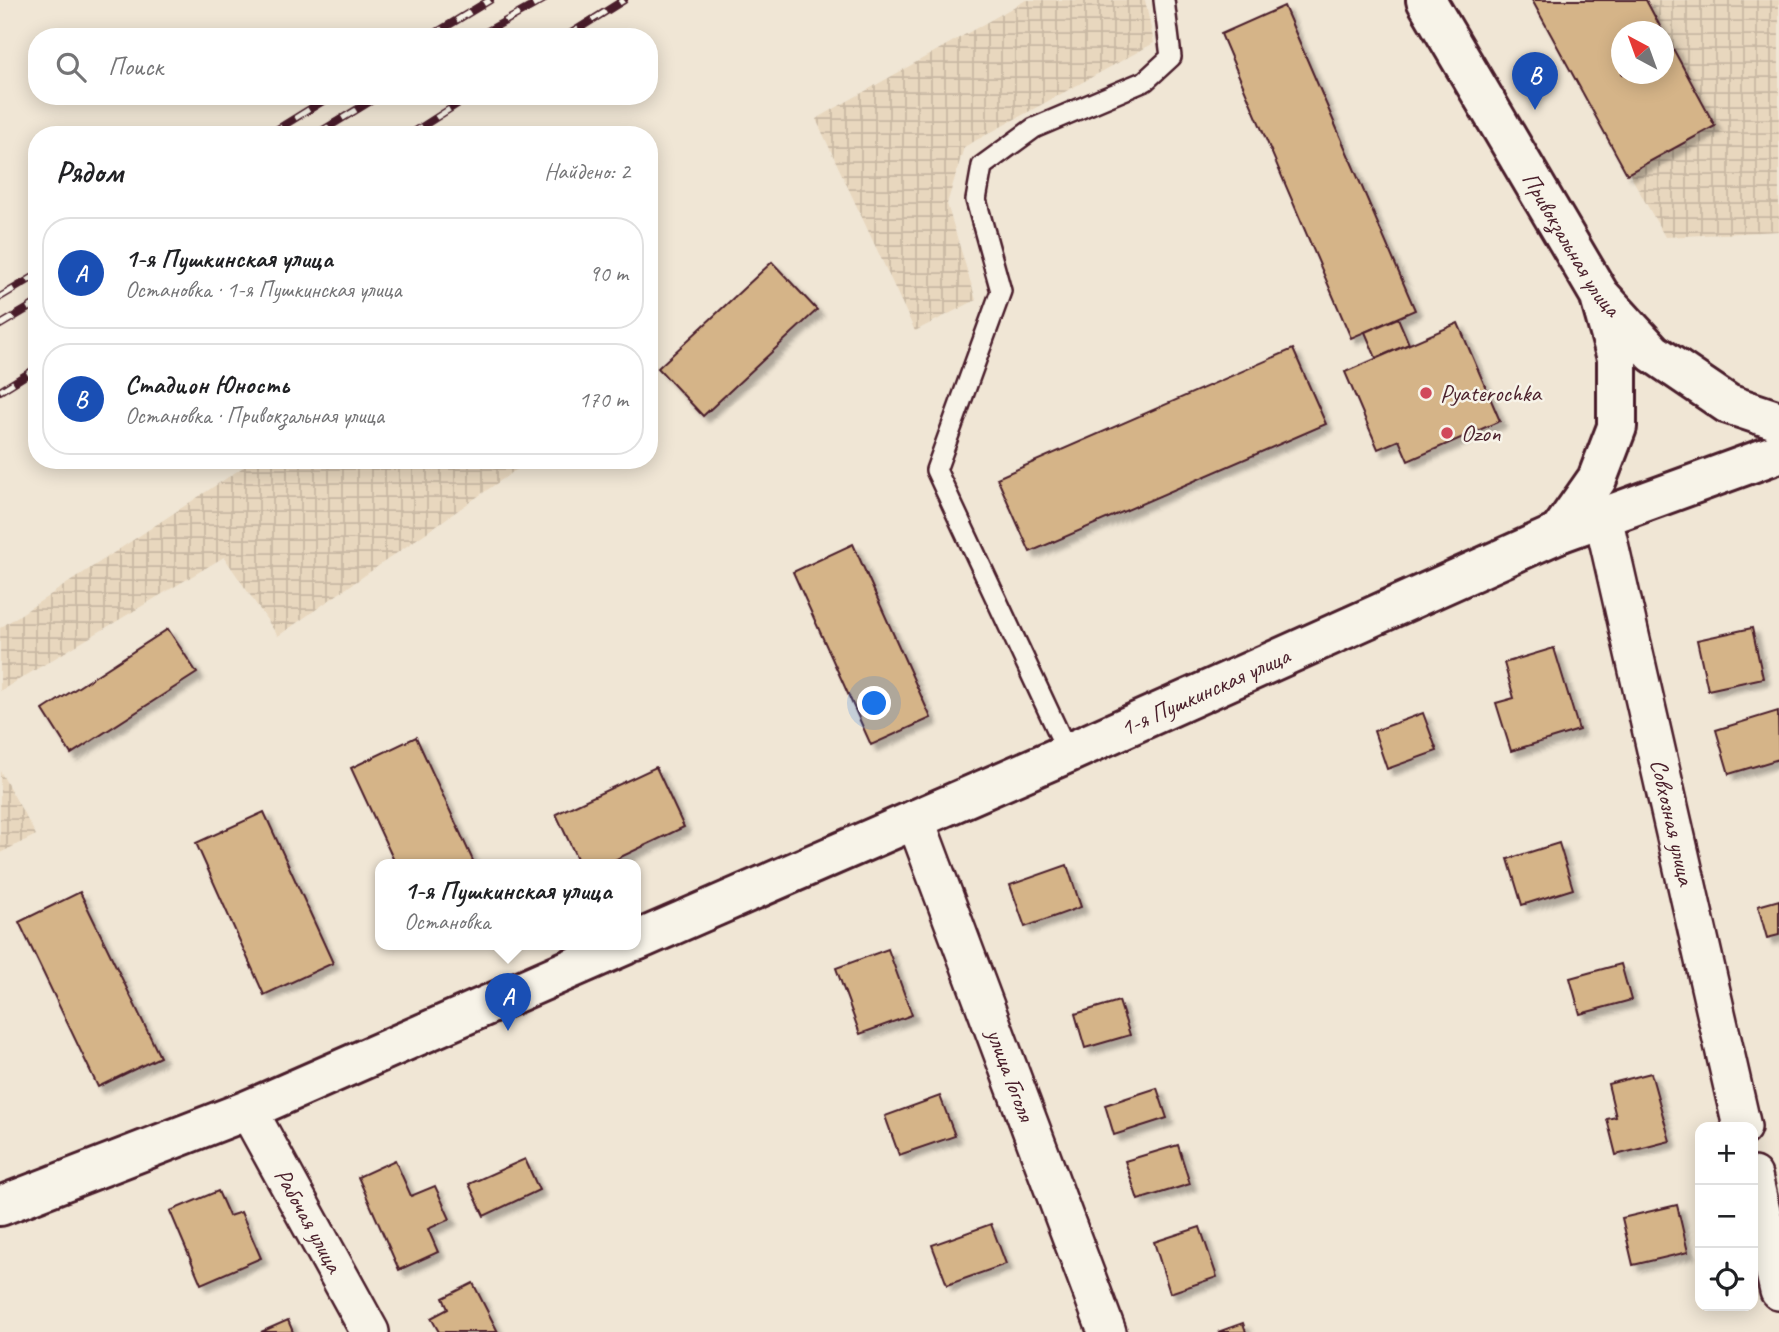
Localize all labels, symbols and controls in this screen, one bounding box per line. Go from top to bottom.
north arrow [1611,21,1674,84]
search box [28,28,658,105]
icon: search [52,48,90,86]
text: Поиск [108,50,163,83]
pin: B [1512,52,1558,110]
text: Рядом [56,153,123,191]
text: Найдено: 2 [544,157,630,186]
street label: Привокзальная улица [1515,166,1628,324]
text: 1-я Пушкинская улица [125,242,333,275]
text: A [75,259,87,288]
text: 90 m [589,259,628,288]
text: Остановка · 1-я Пушкинская улица [125,275,402,304]
text: Стадион Юность [125,368,289,401]
place label: Pyaterochka [1440,378,1543,408]
text: B [75,385,87,414]
text: 170 m [579,385,628,414]
marker: Pyaterochka [1418,385,1434,401]
text: Остановка · Привокзальная улица [125,401,384,430]
place label: Ozon [1461,418,1501,448]
marker: Ozon [1439,425,1455,441]
street label: 1-я Пушкинская улица [1115,640,1296,743]
your location [857,686,891,720]
street label: Совхозная улица [1644,756,1702,890]
popup [375,859,641,950]
text: 1-я Пушкинская улица [404,874,612,907]
text: Остановка [404,907,490,936]
pin: A [485,973,531,1031]
street label: улица Гоголя [979,1023,1042,1127]
map controls [1695,1122,1758,1311]
button: + [1695,1122,1758,1185]
street label: Рабочая улица [268,1163,350,1279]
button: − [1695,1185,1758,1248]
button: locate [1695,1248,1758,1311]

